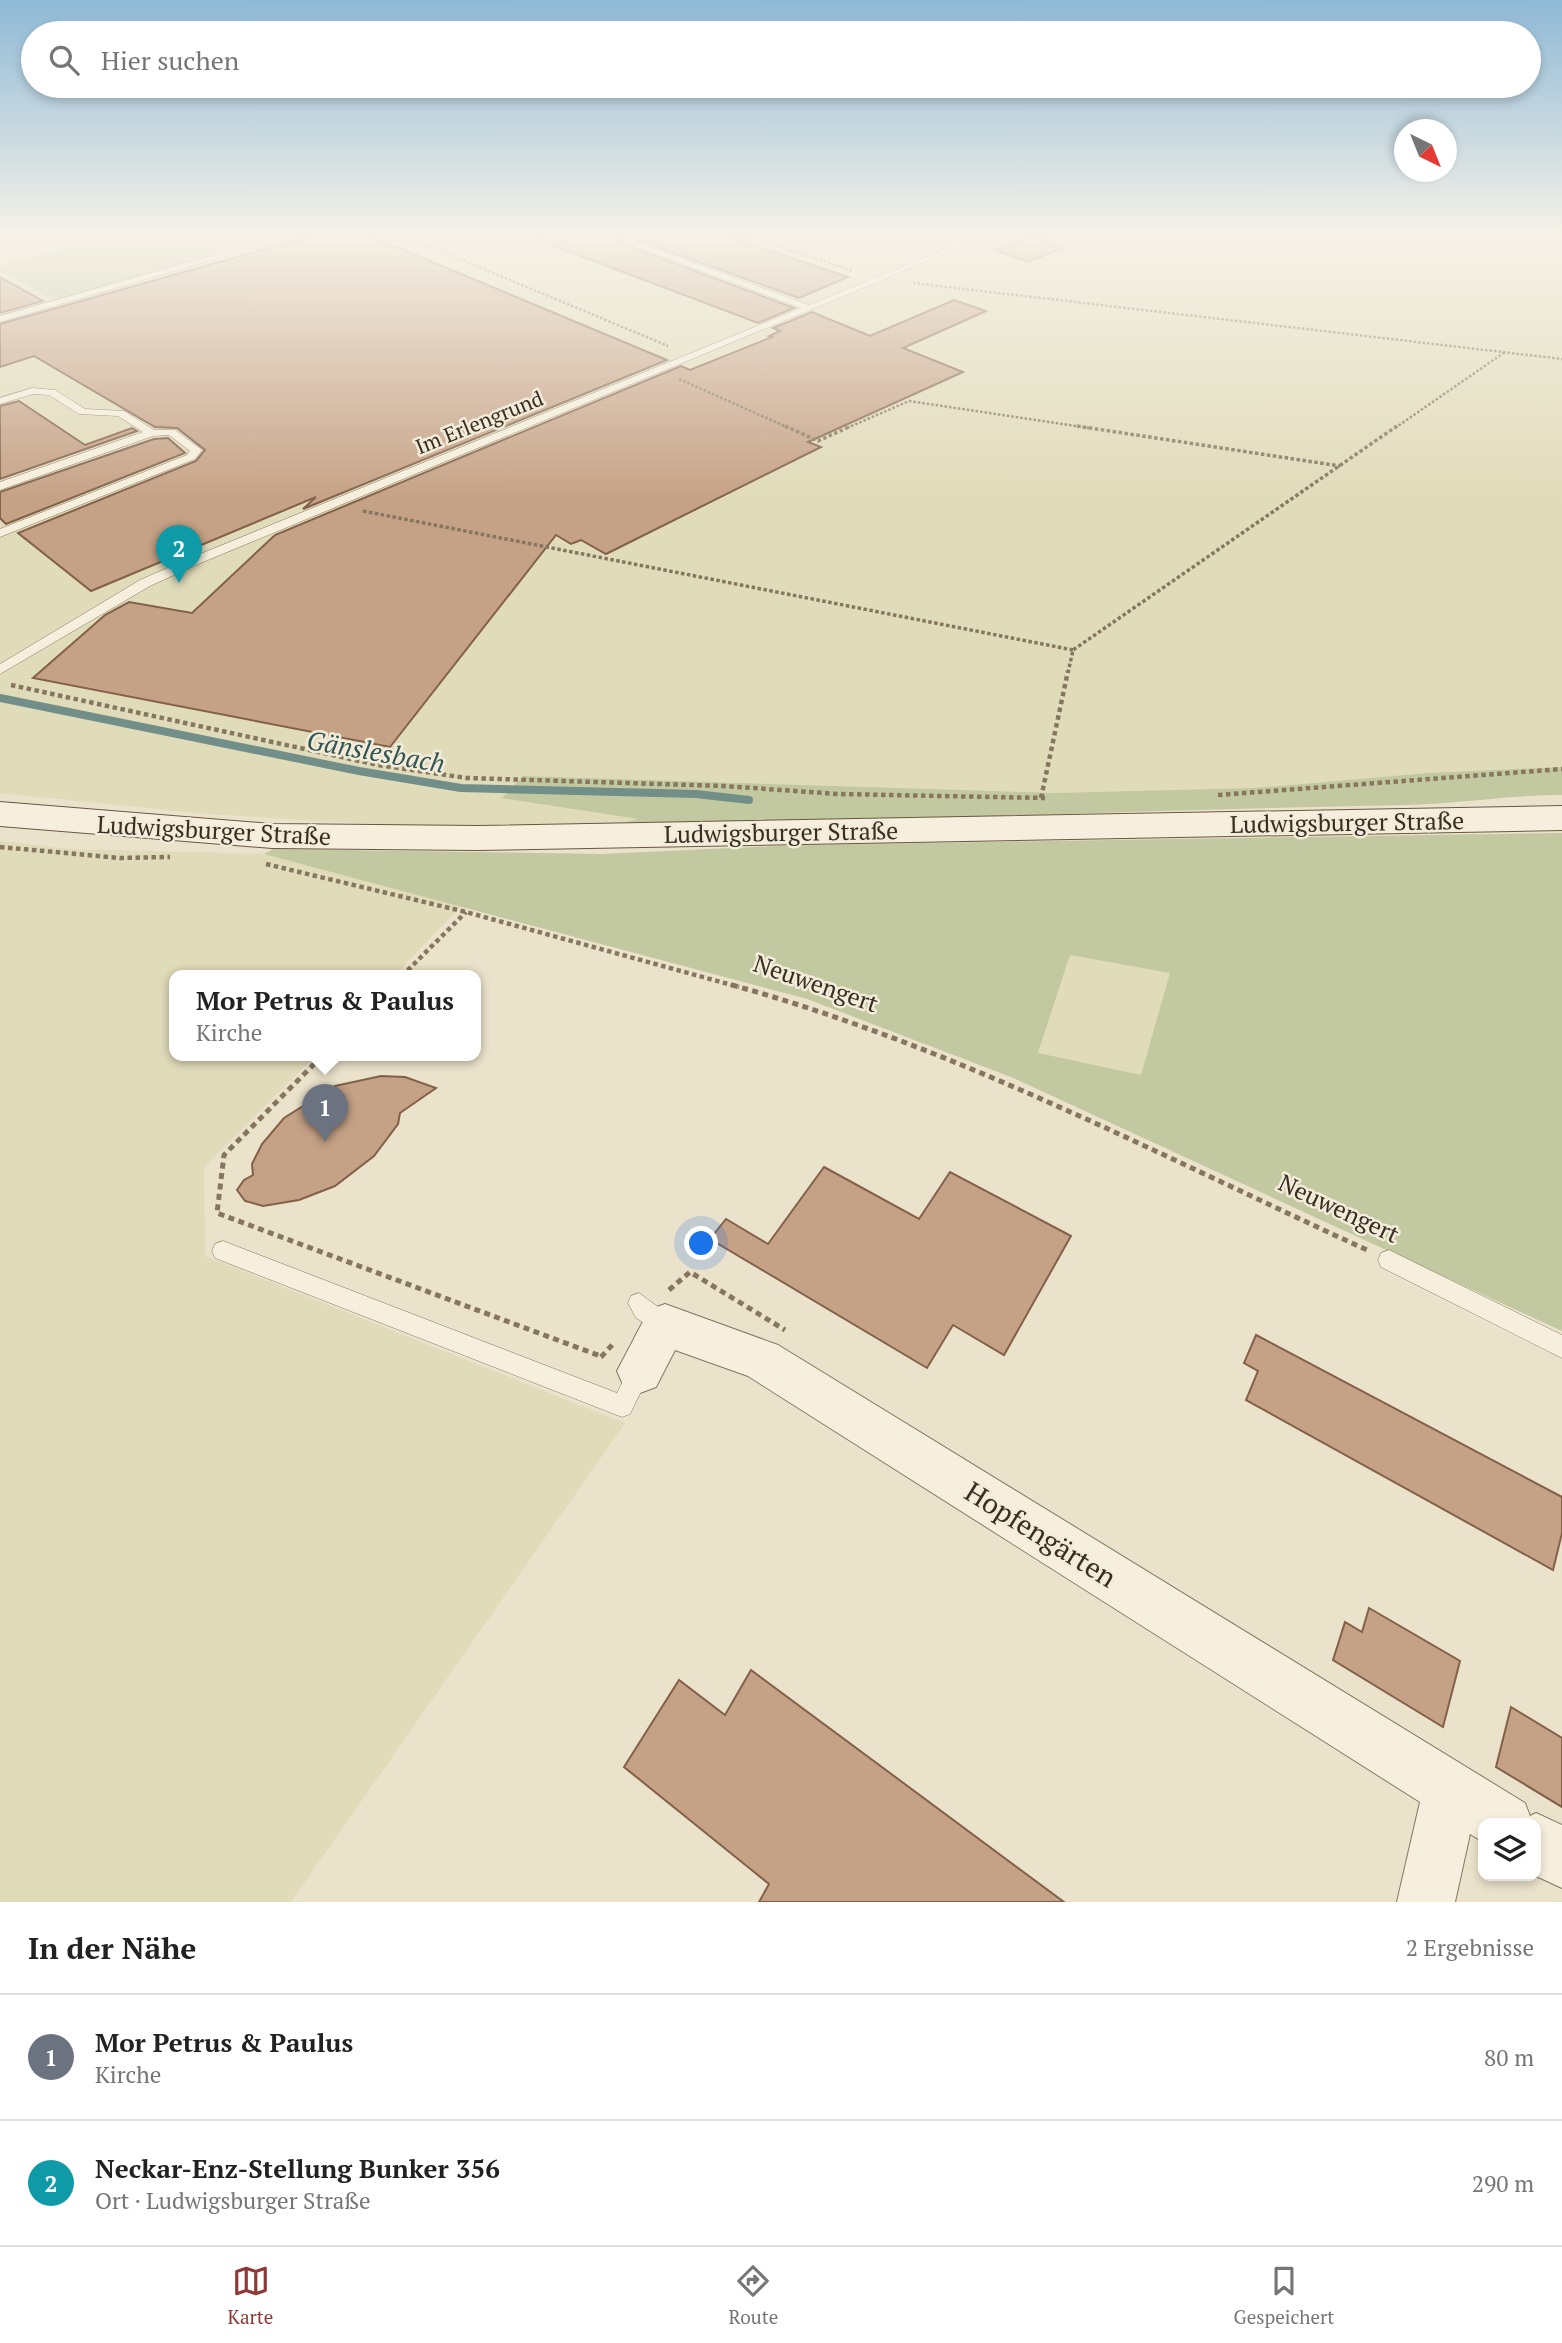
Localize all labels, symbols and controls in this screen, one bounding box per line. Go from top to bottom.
search box [21,21,1541,98]
icon: search [45,41,83,79]
text: Hier suchen [101,43,239,77]
north arrow [1394,119,1457,182]
street label: Im Erlengrund [411,384,547,460]
pin: 2 [156,525,202,583]
water label: Gänslesbach [304,722,448,780]
street label: Ludwigsburger Straße [1230,804,1464,840]
street label: Ludwigsburger Straße [96,808,332,852]
street label: Ludwigsburger Straße [664,814,898,850]
street label: Neuwengert [749,947,883,1019]
popup [169,970,481,1061]
text: Mor Petrus & Paulus [196,983,454,1017]
text: Kirche [196,1017,262,1048]
pin: 1 [302,1084,348,1142]
street label: Neuwengert [1273,1166,1405,1250]
your location [684,1226,718,1260]
street label: Hopfengärten [958,1473,1124,1596]
map controls [1478,1818,1541,1881]
button: layers [1478,1818,1541,1881]
text: In der Nähe [28,1928,196,1968]
text: 2 Ergebnisse [1406,1932,1534,1963]
text: Mor Petrus & Paulus [95,2025,353,2059]
text: 1 [45,2042,58,2073]
text: 80 m [1484,2042,1534,2073]
text: Kirche [95,2059,161,2090]
text: Neckar-Enz-Stellung Bunker 356 [95,2151,500,2185]
text: 2 [45,2168,58,2199]
text: 290 m [1472,2168,1534,2199]
text: Ort · Ludwigsburger Straße [95,2185,371,2216]
tab: Karte [228,2262,273,2329]
tab: Route [729,2262,778,2329]
tab: Gespeichert [1234,2262,1334,2329]

